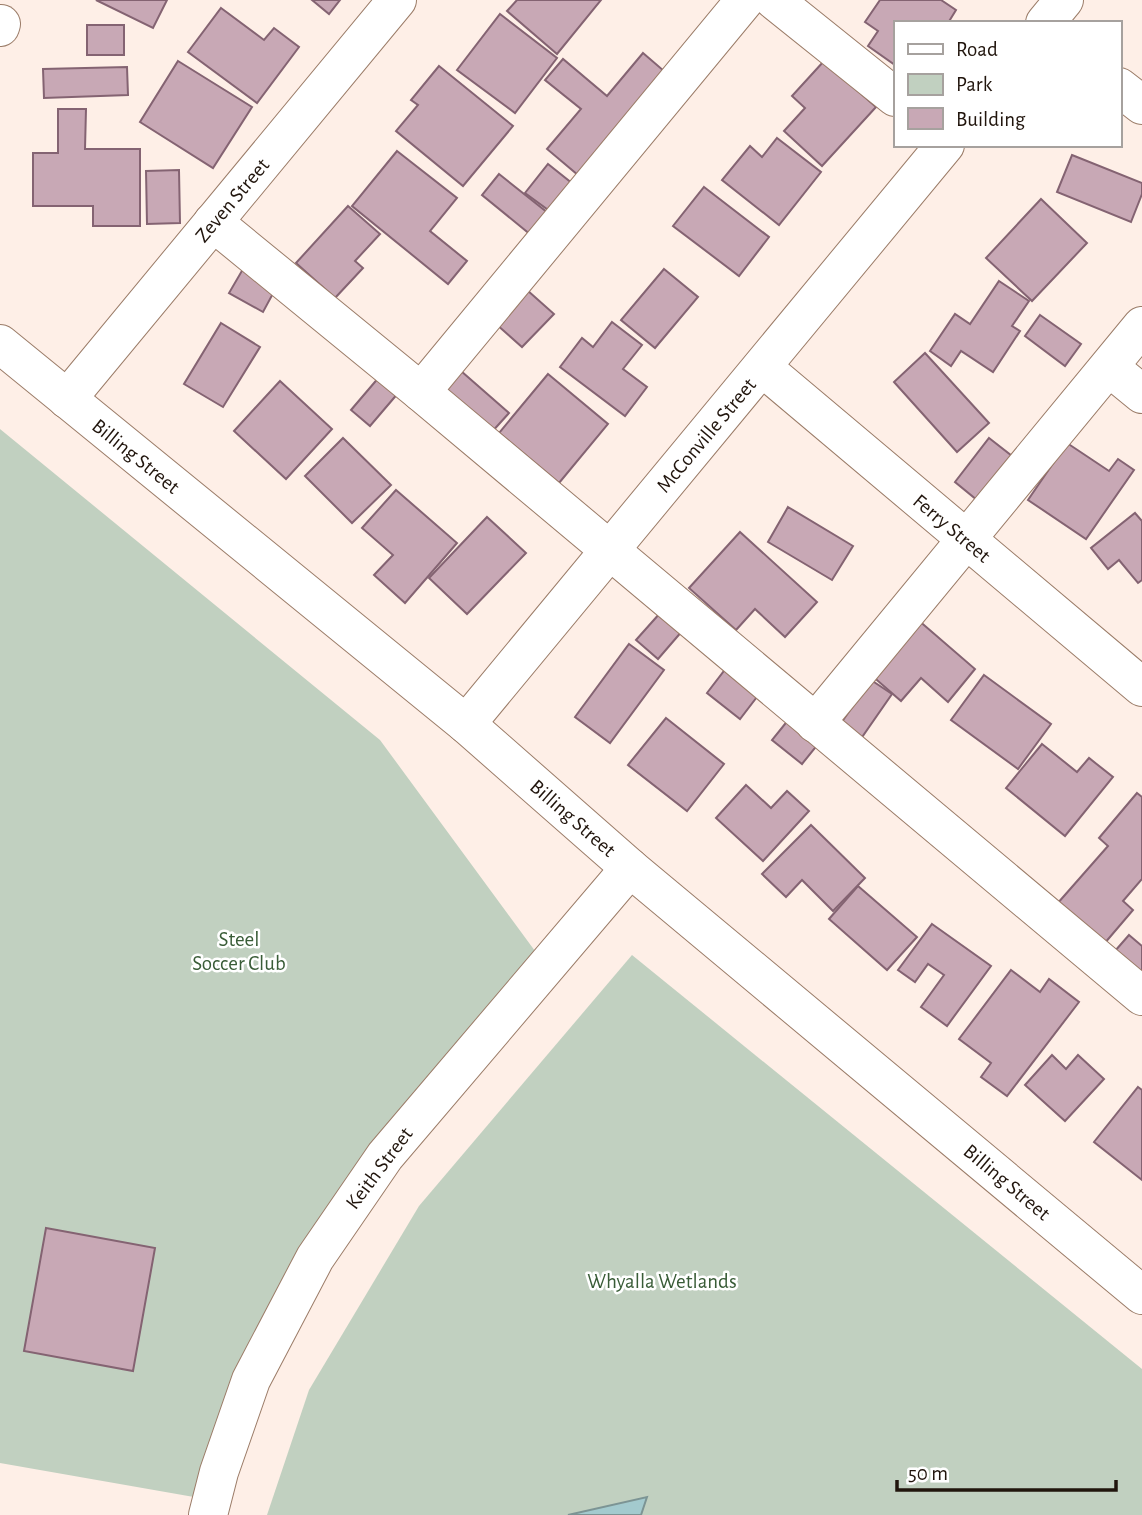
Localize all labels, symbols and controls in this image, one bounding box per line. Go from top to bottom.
legend [894,21,1121,147]
text: Road [956,39,998,60]
text: Park [956,74,993,95]
text: Building [956,109,1026,130]
street label: Zeven Street [191,154,273,246]
street label: McConville Street [653,374,760,497]
street label: Billing Street [88,415,184,498]
street label: Ferry Street [909,490,995,567]
street label: Billing Street [526,776,620,861]
park label: Steel Soccer Club [192,929,286,974]
street label: Keith Street [342,1123,417,1213]
street label: Billing Street [959,1140,1054,1225]
park label: Whyalla Wetlands [587,1271,737,1292]
scale bar [897,1448,1116,1492]
text: 50 m [908,1463,948,1484]

